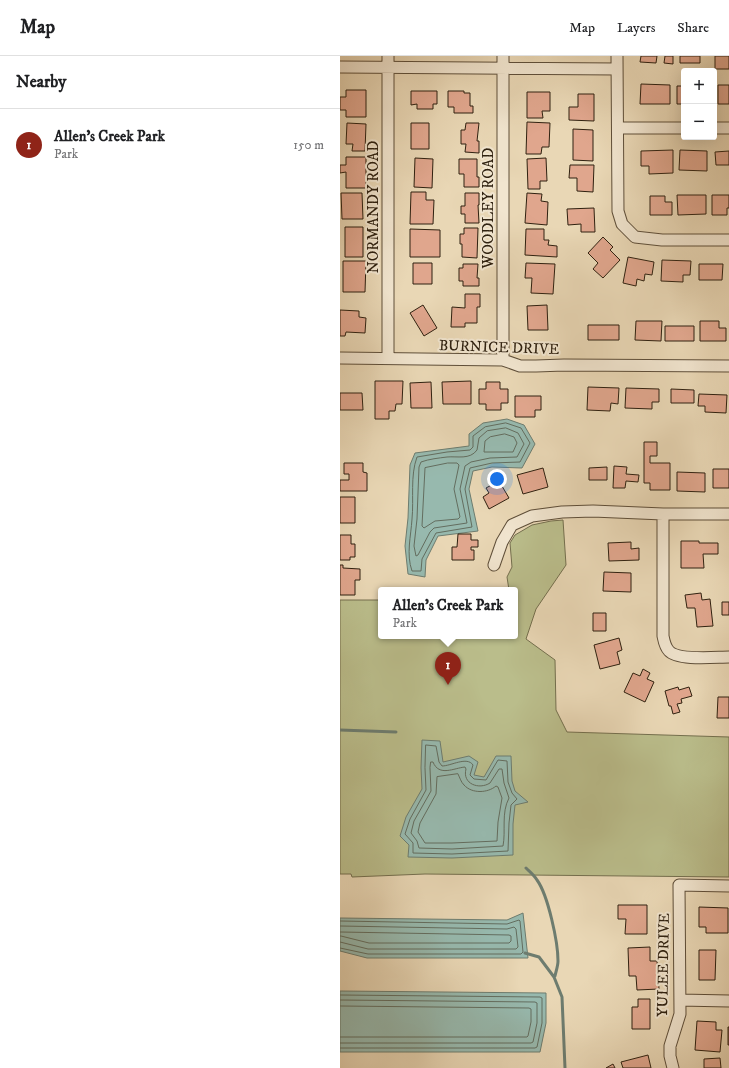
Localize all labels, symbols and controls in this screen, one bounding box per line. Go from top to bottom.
text: Map [20,16,55,39]
text: Map [569,19,595,37]
text: Layers [617,19,655,37]
text: Share [677,19,709,37]
map controls [681,68,717,140]
button: + [681,68,717,104]
text: Nearby [16,71,66,93]
button: − [681,104,717,140]
text: Allen's Creek Park [54,127,165,146]
text: 1 [27,137,31,153]
text: 150 m [293,137,324,153]
street label: NORMANDY ROAD [364,141,383,273]
text: Park [54,146,78,162]
street label: WOODLEY ROAD [479,148,498,269]
street label: BURNICE DRIVE [438,336,560,359]
your location [487,469,507,489]
popup [378,587,518,639]
text: Allen's Creek Park [393,596,503,615]
text: Park [393,615,417,631]
pin: 1 [435,652,461,685]
street label: YULEE DRIVE [653,913,674,1017]

